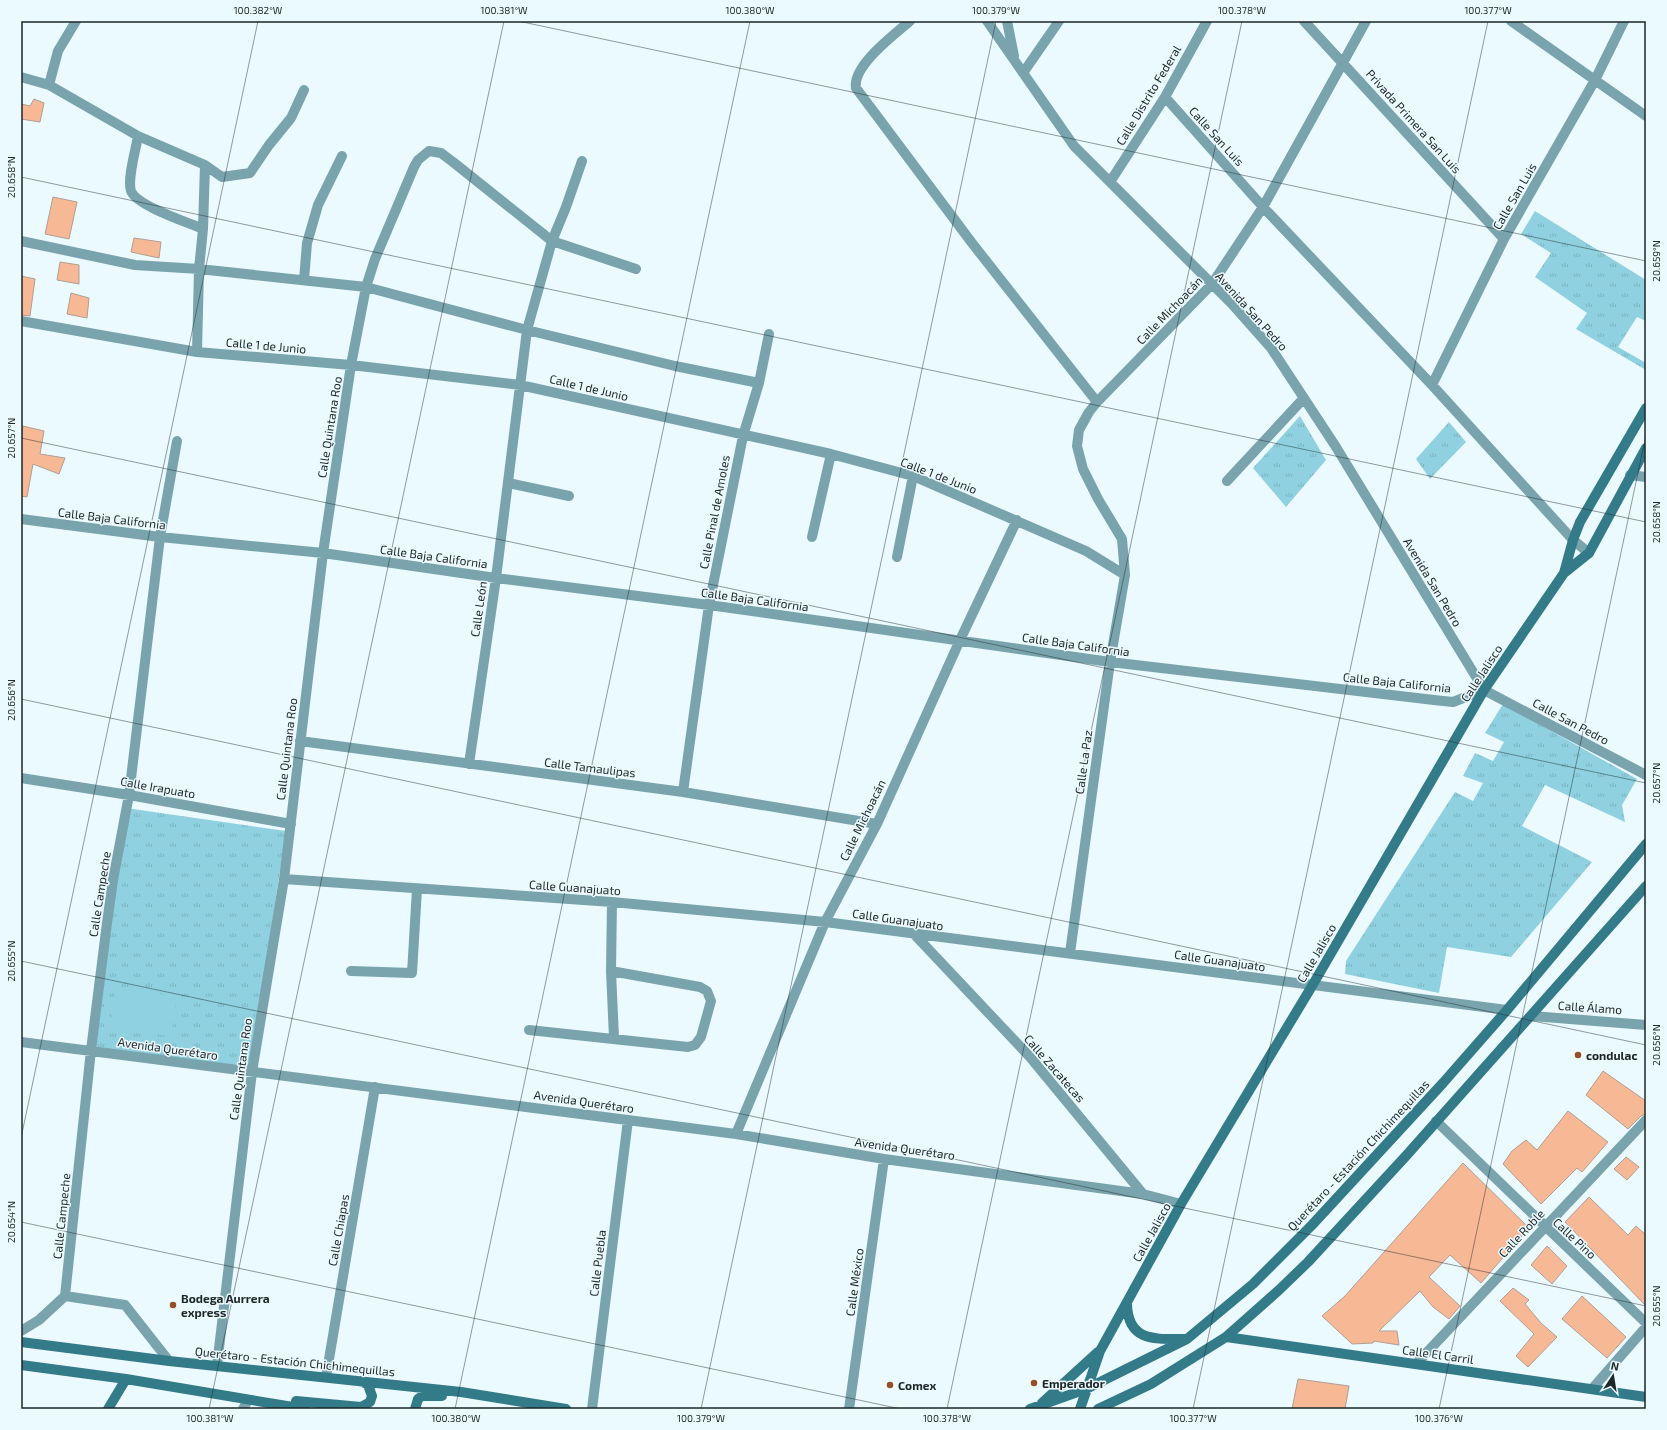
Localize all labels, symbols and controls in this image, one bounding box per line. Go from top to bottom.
text: 100.382°W [234,4,283,16]
text: 100.381°W [480,4,528,16]
text: 100.380°W [725,4,775,16]
text: 100.379°W [972,4,1020,16]
text: 100.378°W [1218,4,1267,16]
text: 100.377°W [1464,4,1512,16]
street label: Calle Distrito Federal [1113,42,1184,148]
street label: Privada Primera San Luis [1364,66,1464,176]
street label: Calle San Luis [1187,104,1247,168]
text: 20.658°N [5,156,17,198]
street label: Calle San Luis [1489,160,1539,232]
text: 20.659°N [1650,240,1662,282]
street label: Avenida San Pedro [1213,269,1291,353]
street label: Calle Michoacán [1133,273,1205,347]
street label: Calle 1 de Junio [225,335,307,355]
street label: Calle 1 de Junio [548,371,630,403]
street label: Calle Quintana Roo [314,375,345,479]
text: 20.657°N [5,418,17,458]
street label: Calle Pinal de Amoles [696,454,732,570]
street label: Calle 1 de Junio [899,454,979,496]
text: 20.658°N [1650,501,1662,543]
street label: Calle Baja California [57,504,167,533]
street label: Avenida San Pedro [1401,535,1465,629]
street label: Calle Baja California [379,542,489,571]
street label: Calle León [467,580,489,638]
street label: Calle Baja California [700,585,810,614]
street label: Calle Baja California [1021,630,1131,659]
street label: Calle Jalisco [1457,642,1505,704]
street label: Calle Baja California [1342,669,1452,696]
text: 20.656°N [5,679,17,721]
street label: Calle San Pedro [1530,695,1612,747]
street label: Calle Quintana Roo [273,697,300,801]
street label: Calle La Paz [1072,729,1094,795]
street label: Calle Tamaulipas [544,754,636,780]
text: 20.657°N [1650,763,1662,803]
street label: Calle Irapuato [119,774,197,801]
street label: Calle Michoacán [836,777,888,863]
street label: Calle Campeche [85,850,113,938]
street label: Calle Guanajuato [529,877,622,898]
street label: Calle Guanajuato [851,906,945,933]
street label: Calle Jalisco [1294,921,1338,985]
text: 20.655°N [5,940,17,982]
street label: Calle Guanajuato [1173,947,1267,974]
street label: Calle Álamo [1557,998,1623,1016]
street label: Calle Quintana Roo [226,1017,255,1121]
text: 20.656°N [1650,1024,1662,1066]
street label: Calle Zacatecas [1022,1031,1088,1105]
street label: Avenida Querétaro [117,1034,219,1063]
place label: condulac [1586,1048,1638,1062]
marker: condulac [1573,1050,1583,1060]
street label: Querétaro - Estación Chichimequillas [1284,1077,1432,1234]
street label: Avenida Querétaro [533,1087,635,1116]
street label: Avenida Querétaro [854,1134,956,1163]
street label: Calle Campeche [50,1172,72,1260]
street label: Calle Chiapas [325,1193,351,1267]
street label: Calle Jalisco [1129,1200,1173,1264]
text: 20.654°N [5,1201,17,1243]
street label: Calle Roble [1495,1206,1547,1260]
street label: Calle Pino [1551,1215,1599,1261]
street label: Calle Puebla [586,1229,608,1297]
street label: Calle México [842,1247,866,1317]
text: 20.655°N [1650,1285,1662,1327]
place label: Bodega Aurrera express [181,1291,270,1319]
marker: Bodega Aurrera express [168,1300,178,1310]
street label: Calle El Carril [1401,1342,1475,1366]
street label: Querétaro - Estación Chichimequillas [194,1344,396,1379]
north arrow [1593,1356,1633,1396]
text: N [1610,1359,1620,1373]
place label: Emperador [1042,1376,1105,1390]
place label: Comex [898,1378,936,1392]
marker: Emperador [1029,1378,1039,1388]
marker: Comex [885,1380,895,1390]
text: 100.381°W [186,1412,234,1424]
text: 100.380°W [431,1412,481,1424]
text: 100.379°W [677,1412,725,1424]
text: 100.378°W [923,1412,972,1424]
text: 100.377°W [1169,1412,1217,1424]
text: 100.376°W [1415,1412,1463,1424]

